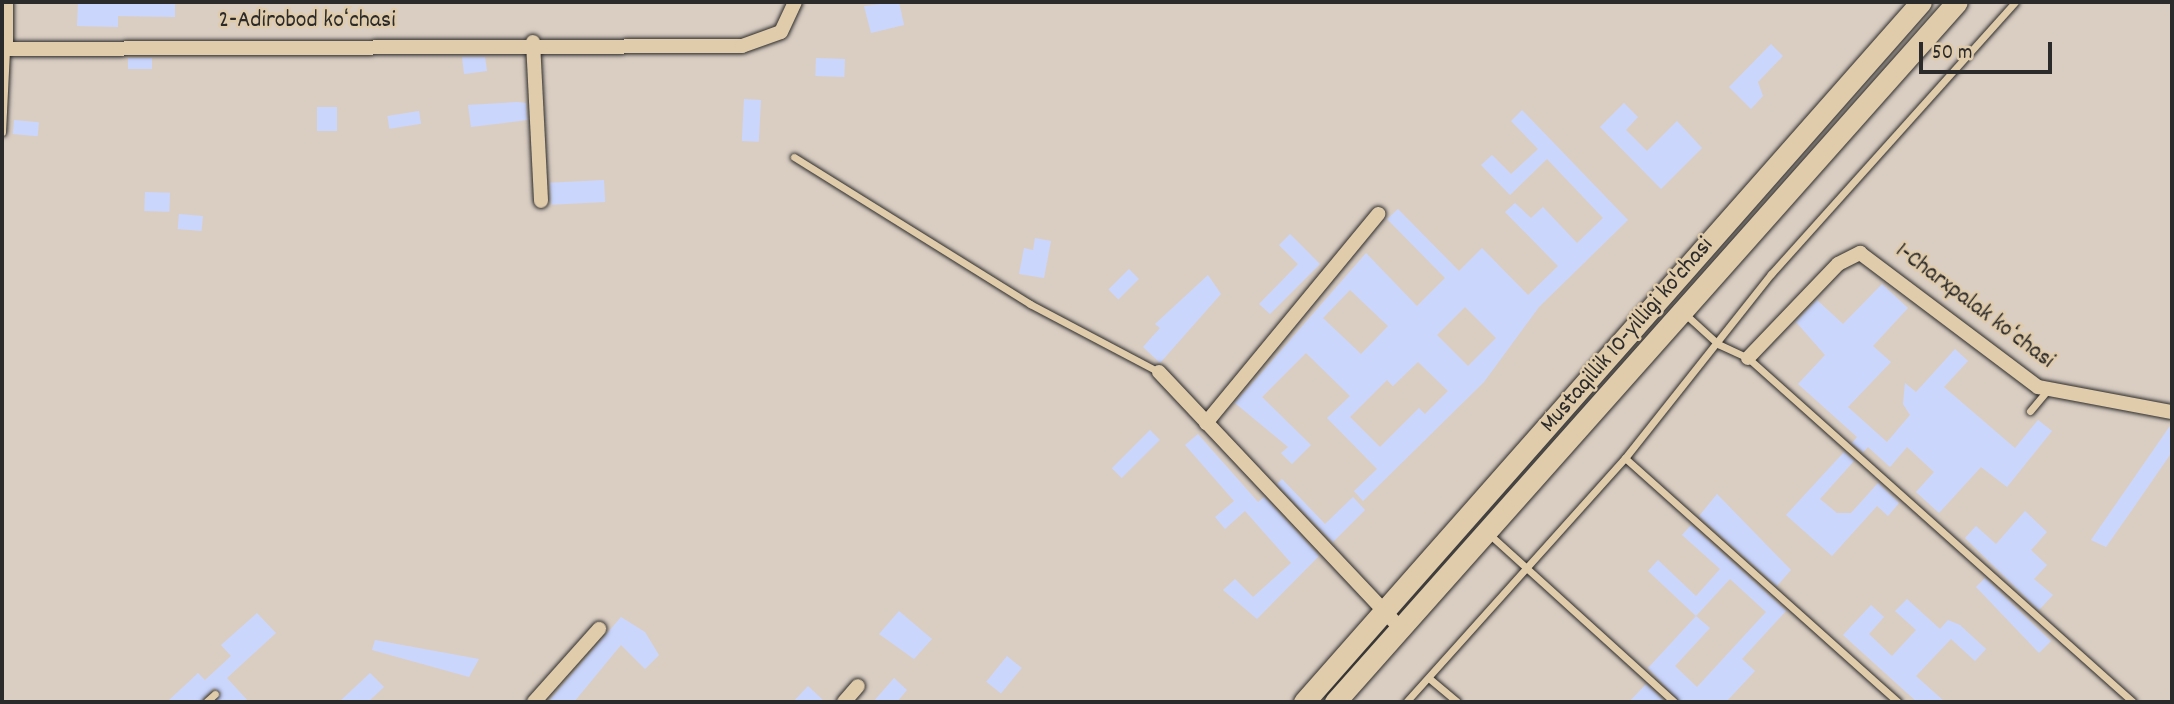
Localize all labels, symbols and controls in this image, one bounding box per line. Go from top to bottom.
street label: 2-Adirobod koʻchasi [218,8,396,36]
scale bar [1922,28,2055,72]
text: 50 m [1932,39,1972,69]
street label: Mustaqillik 10-yilligi ko'chasi [1535,232,1721,440]
street label: 1-Charxpalak koʻchasi [1889,238,2059,376]

